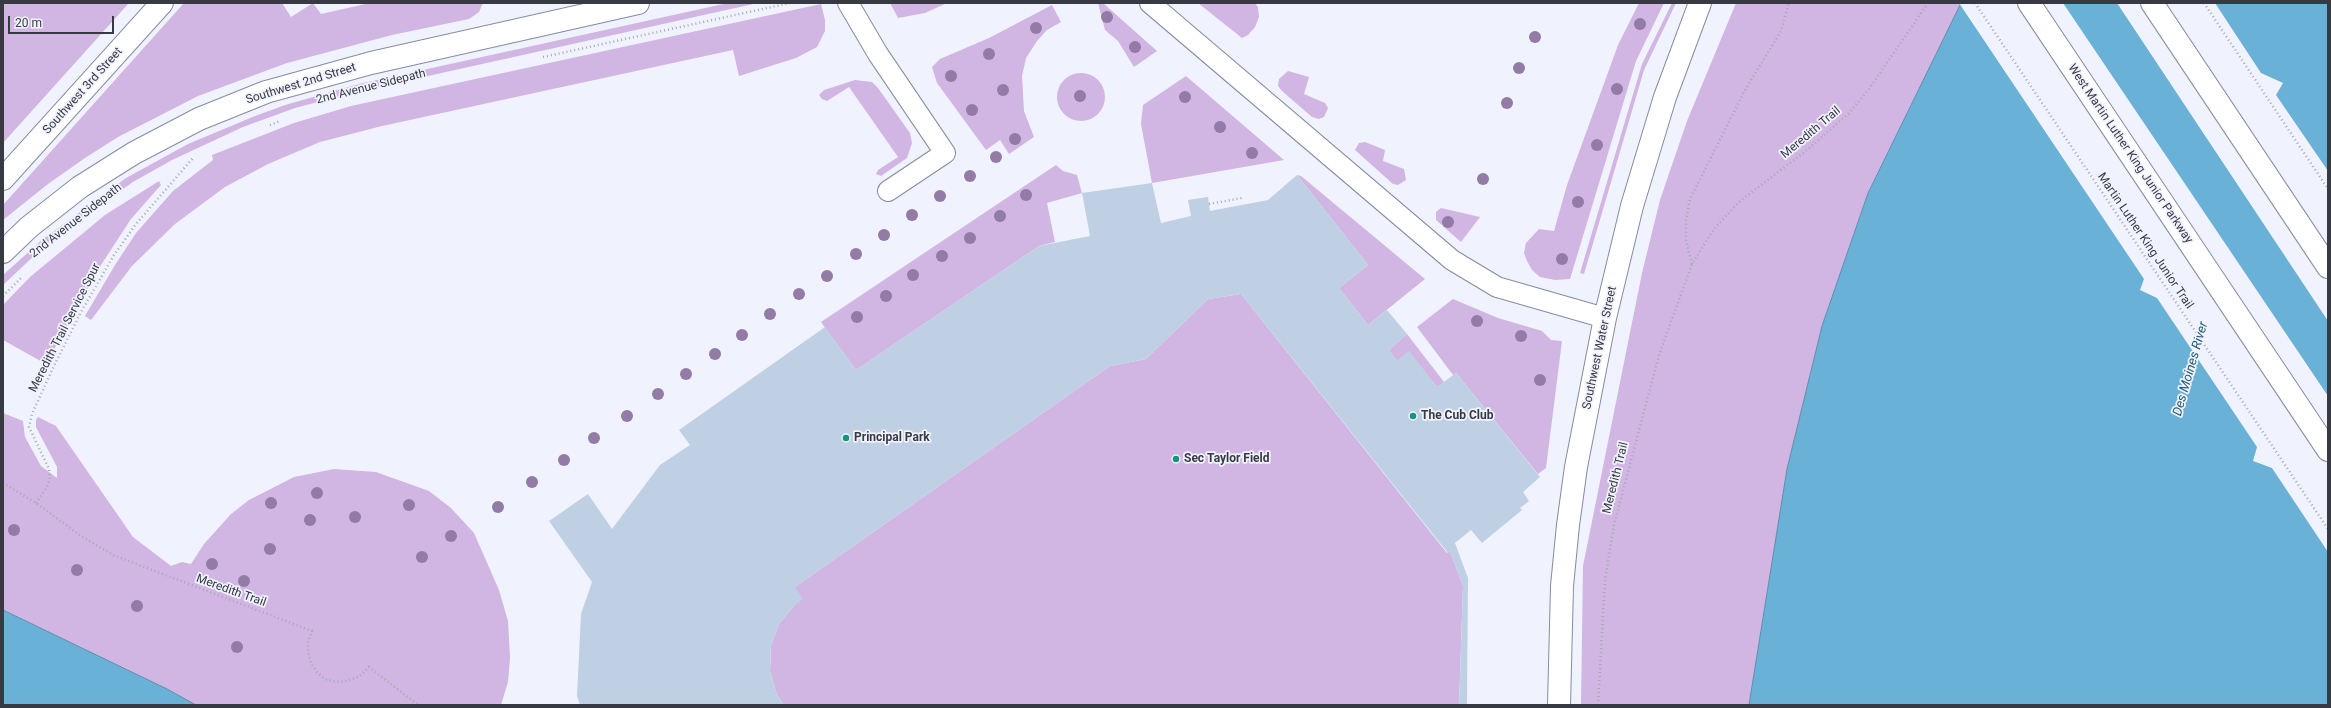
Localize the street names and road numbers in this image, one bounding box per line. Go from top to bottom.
street label: Southwest 3rd Street [40,45,126,137]
street label: Southwest 2nd Street [244,60,358,108]
street label: West Martin Luther King Junior Parkway [2064,62,2196,246]
street label: 2nd Avenue Sidepath [315,66,427,108]
street label: Meredith Trail [1778,104,1844,162]
street label: Martin Luther King Junior Trail [2094,170,2196,312]
street label: 2nd Avenue Sidepath [27,181,125,261]
street label: Meredith Trail Service Spur [26,261,104,395]
street label: Southwest Water Street [1580,285,1620,411]
street label: Meredith Trail [1600,441,1632,515]
street label: Meredith Trail [194,572,268,610]

